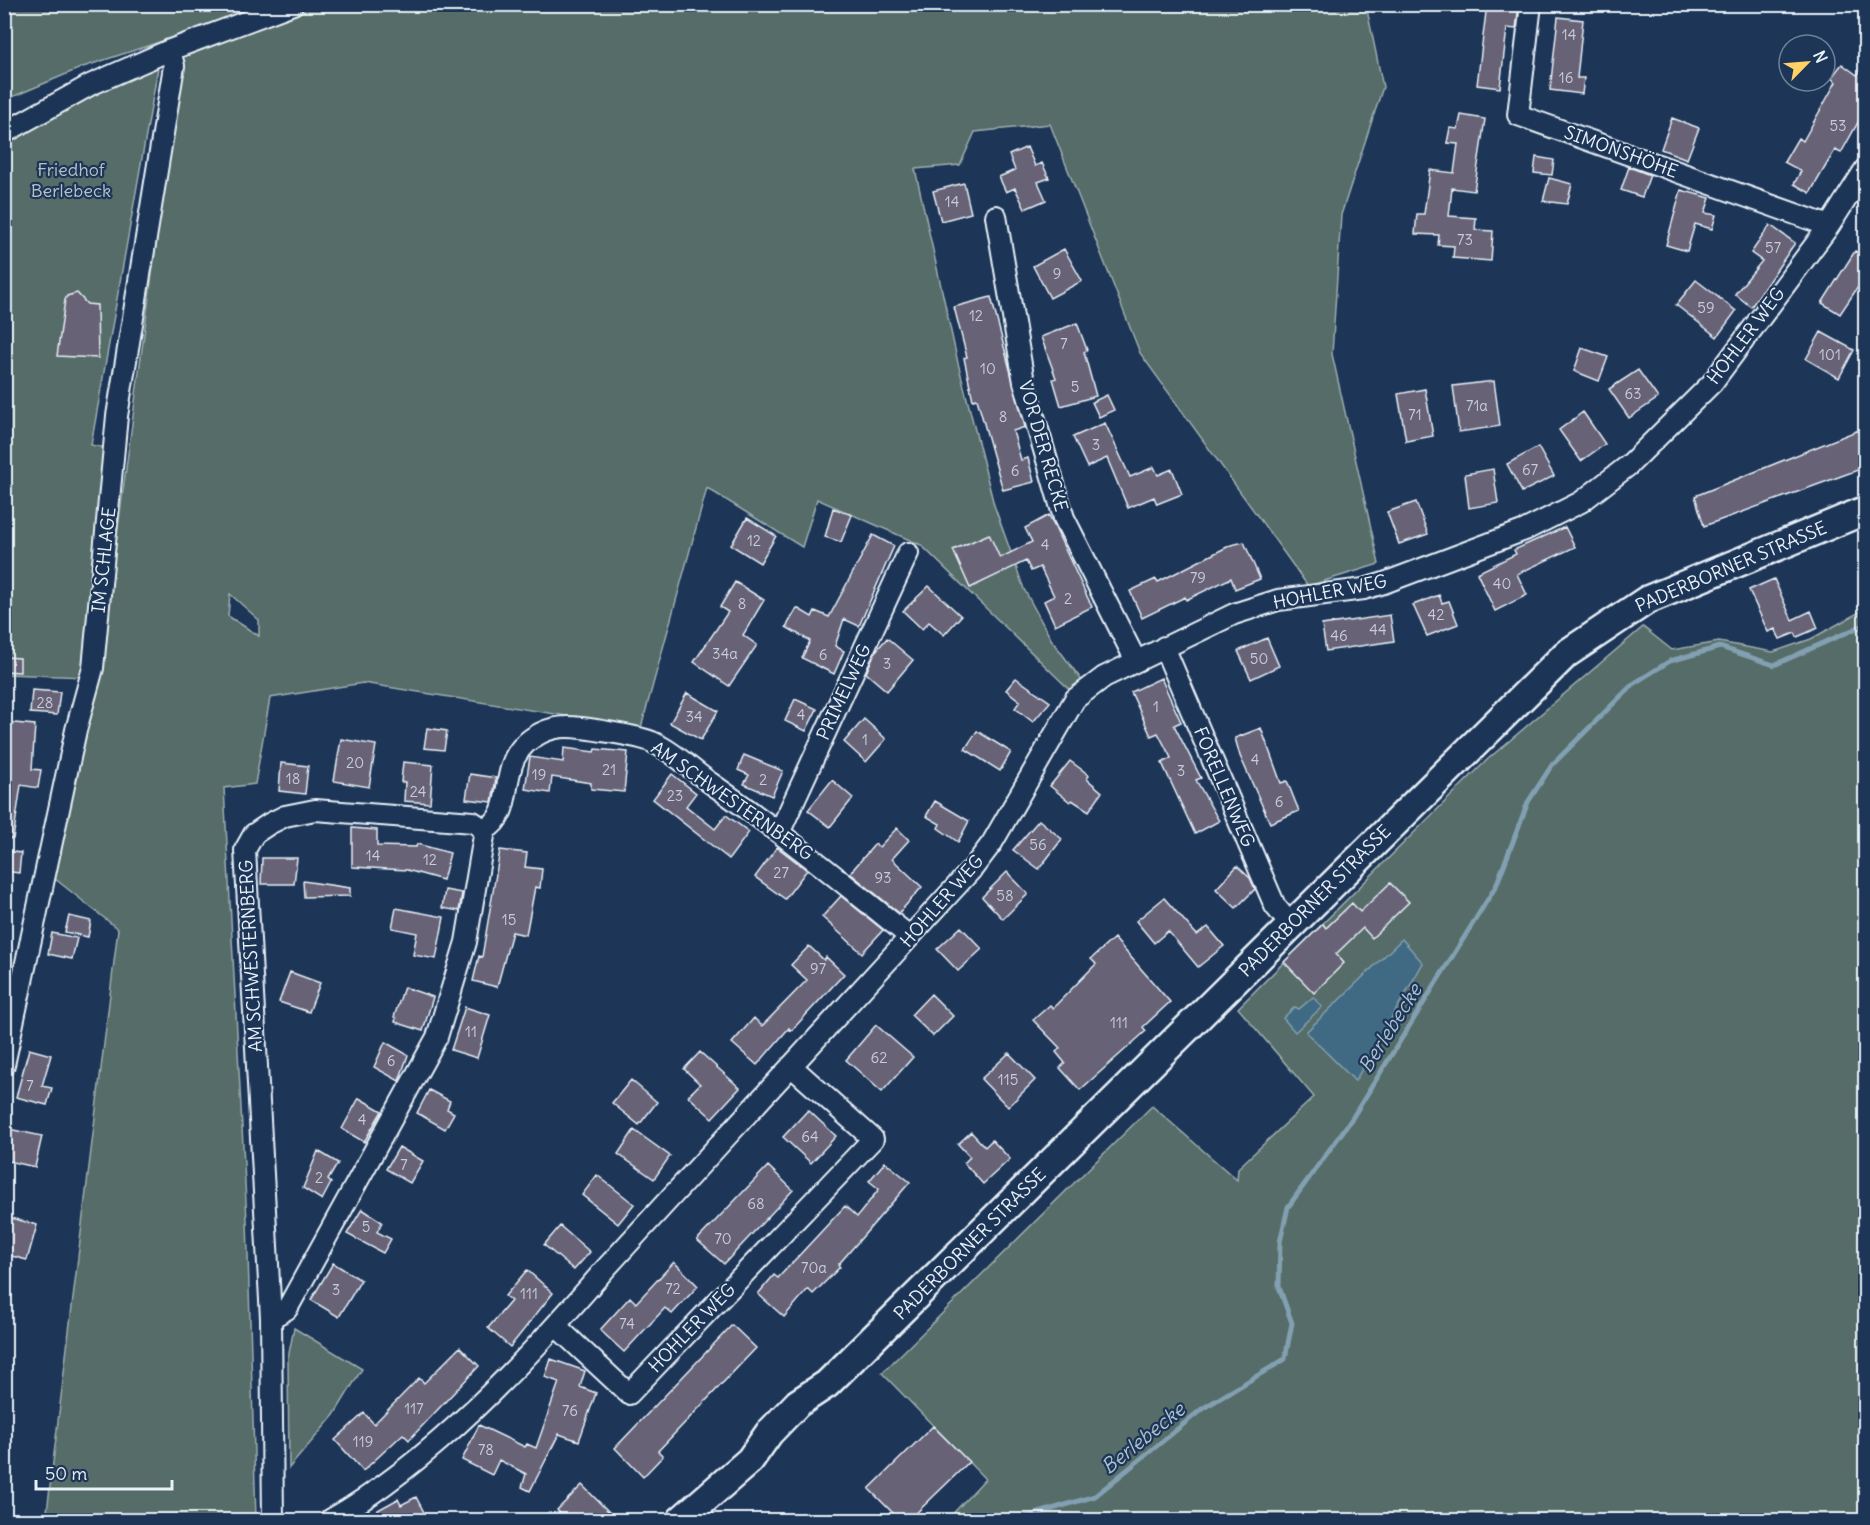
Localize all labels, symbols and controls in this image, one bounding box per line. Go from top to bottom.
house number: 14 [1562,25,1577,44]
north arrow [1777,33,1837,93]
text: N [1809,47,1832,66]
house number: 16 [1559,68,1573,87]
house number: 53 [1829,116,1847,135]
street label: SIMONSHÖHE [1561,120,1681,183]
park label: Friedhof Berlebeck [31,158,111,202]
house number: 14 [945,192,960,211]
house number: 73 [1457,230,1473,249]
house number: 57 [1765,238,1781,257]
house number: 9 [1053,264,1061,283]
street label: HOHLER WEG [1702,283,1790,389]
house number: 59 [1697,298,1715,317]
house number: 12 [969,306,983,325]
house number: 7 [1060,334,1068,353]
house number: 101 [1819,345,1841,364]
house number: 10 [980,359,996,378]
house number: 5 [1071,377,1079,396]
street label: VOR DER RECKE [1014,378,1073,514]
house number: 63 [1624,384,1642,403]
house number: 71a [1466,396,1488,415]
house number: 71 [1408,405,1422,424]
house number: 8 [999,407,1007,426]
house number: 3 [1092,435,1100,454]
house number: 67 [1522,460,1538,479]
house number: 6 [1011,461,1019,480]
street label: IM SCHLAGE [87,506,120,614]
street label: PADERBORNER STRASSE [1632,516,1830,617]
house number: 12 [747,531,761,550]
house number: 4 [1041,535,1050,554]
house number: 79 [1190,568,1206,587]
street label: HOHLER WEG [1271,569,1389,614]
house number: 40 [1493,574,1511,593]
house number: 2 [1064,589,1072,608]
house number: 8 [738,594,746,613]
house number: 42 [1428,605,1444,624]
house number: 44 [1369,620,1387,639]
house number: 46 [1330,626,1348,645]
street label: PRIMELWEG [811,640,876,744]
house number: 34a [712,644,738,663]
house number: 6 [819,645,827,664]
house number: 50 [1250,649,1268,668]
house number: 3 [883,654,891,673]
house number: 28 [37,693,53,712]
house number: 1 [1153,697,1159,716]
house number: 4 [797,705,806,724]
house number: 34 [685,707,703,726]
street label: FORELLENWEG [1189,723,1260,850]
house number: 1 [862,730,868,749]
street label: AM SCHWESTERNBERG [647,736,818,865]
house number: 4 [1251,750,1260,769]
house number: 20 [346,753,364,772]
house number: 21 [602,760,616,779]
house number: 3 [1177,761,1185,780]
house number: 19 [532,765,546,784]
house number: 18 [286,769,300,788]
house number: 2 [759,770,767,789]
house number: 24 [410,782,427,801]
house number: 23 [667,786,683,805]
house number: 6 [1275,792,1283,811]
street label: PADERBORNER STRASSE [1234,820,1395,981]
house number: 56 [1029,835,1047,854]
house number: 14 [366,846,381,865]
house number: 12 [423,850,437,869]
street label: HOHLER WEG [895,850,988,952]
street label: AM SCHWESTERNBERG [234,859,267,1053]
house number: 27 [773,863,789,882]
house number: 93 [874,868,892,887]
house number: 58 [996,886,1014,905]
house number: 15 [502,910,516,929]
house number: 97 [810,959,826,978]
water label: Berlebecke [1352,978,1427,1077]
house number: 111 [1110,1013,1128,1032]
house number: 11 [465,1022,477,1041]
house number: 62 [871,1048,887,1067]
house number: 6 [387,1051,395,1070]
house number: 115 [998,1070,1018,1089]
house number: 7 [26,1076,34,1095]
house number: 4 [358,1110,367,1129]
house number: 64 [801,1127,819,1146]
house number: 7 [400,1155,408,1174]
street label: PADERBORNER STRASSE [889,1163,1050,1324]
house number: 2 [315,1168,323,1187]
house number: 68 [747,1194,765,1213]
house number: 5 [362,1217,370,1236]
house number: 70 [714,1229,732,1248]
house number: 70a [801,1258,827,1277]
street label: HOHLER WEG [643,1278,740,1377]
house number: 72 [665,1279,681,1298]
house number: 3 [332,1280,340,1299]
house number: 111 [520,1284,538,1303]
house number: 74 [619,1314,635,1333]
water label: Berlebecke [1096,1396,1190,1479]
house number: 117 [404,1399,424,1418]
house number: 76 [562,1401,578,1420]
house number: 119 [353,1432,373,1451]
house number: 78 [478,1440,494,1459]
scale bar [36,1453,172,1491]
text: 50 m [45,1462,87,1485]

